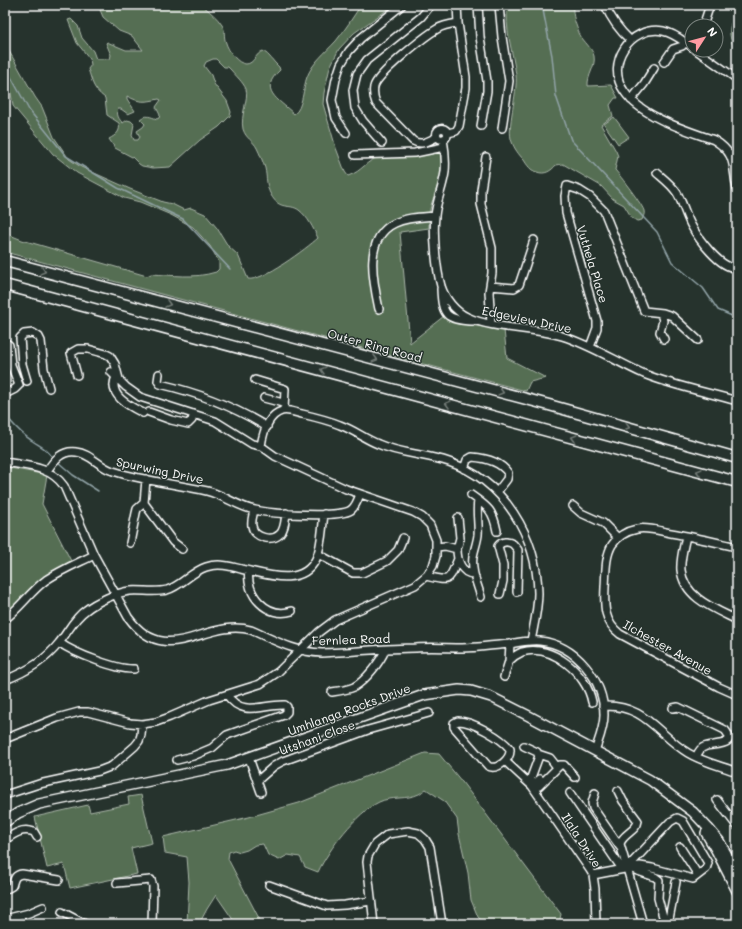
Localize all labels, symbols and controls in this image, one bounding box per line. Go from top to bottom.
north arrow [684,18,724,58]
text: N [704,24,721,40]
street label: Vuthela Place [574,223,612,305]
one-way arrow [39,266,46,274]
one-way arrow [165,299,172,308]
street label: Edgeview Drive [481,302,573,336]
street label: Outer Ring Road [326,325,424,365]
one-way arrow [371,354,378,363]
one-way arrow [320,366,327,375]
one-way arrow [497,387,504,396]
one-way arrow [445,400,452,409]
one-way arrow [623,422,630,431]
one-way arrow [571,434,578,443]
street label: Spurwing Drive [115,453,205,487]
one-way arrow [696,468,703,477]
street label: Ilchester Avenue [621,616,715,678]
street label: Fernlea Road [312,630,391,648]
street label: Umhlanga Rocks Drive [285,679,413,739]
street label: Utshani Close [277,716,357,758]
street label: Ilala Drive [558,810,606,870]

